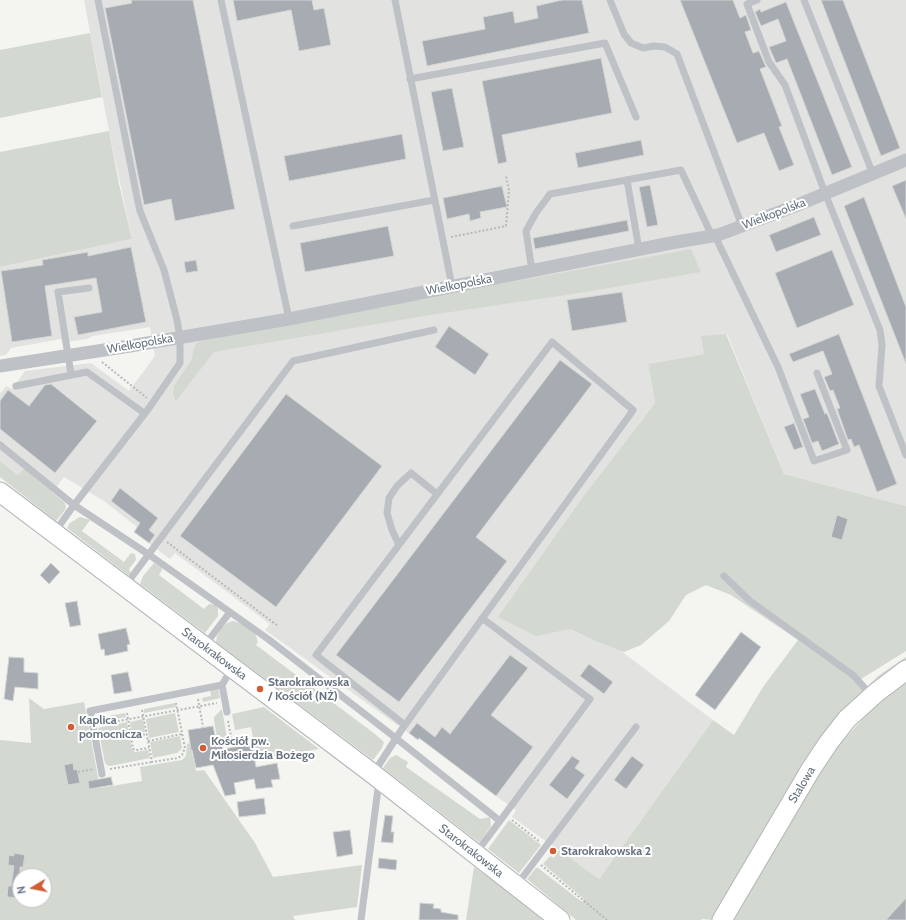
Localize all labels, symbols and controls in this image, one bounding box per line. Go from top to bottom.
street label: Wielkopolska [740,195,808,233]
street label: Wielkopolska [425,272,493,298]
street label: Wielkopolska [106,331,174,357]
street label: Starokrakowska [178,625,250,683]
place label: Starokrakowska / Kościół (NŻ) [268,675,349,703]
marker: Starokrakowska / Kościół (NŻ) [255,684,265,694]
place label: Kaplica pomocnicza [79,713,142,741]
marker: Kaplica pomocnicza [66,722,76,732]
place label: Kościół pw. Miłosierdzia Bożego [211,734,315,762]
marker: Kościół pw. Miłosierdzia Bożego [198,743,208,753]
street label: Stalowa [785,764,819,806]
street label: Starokrakowska [436,821,506,881]
place label: Starokrakowska 2 [561,844,651,858]
marker: Starokrakowska 2 [548,846,558,856]
north arrow [12,868,52,908]
text: N [14,885,29,895]

